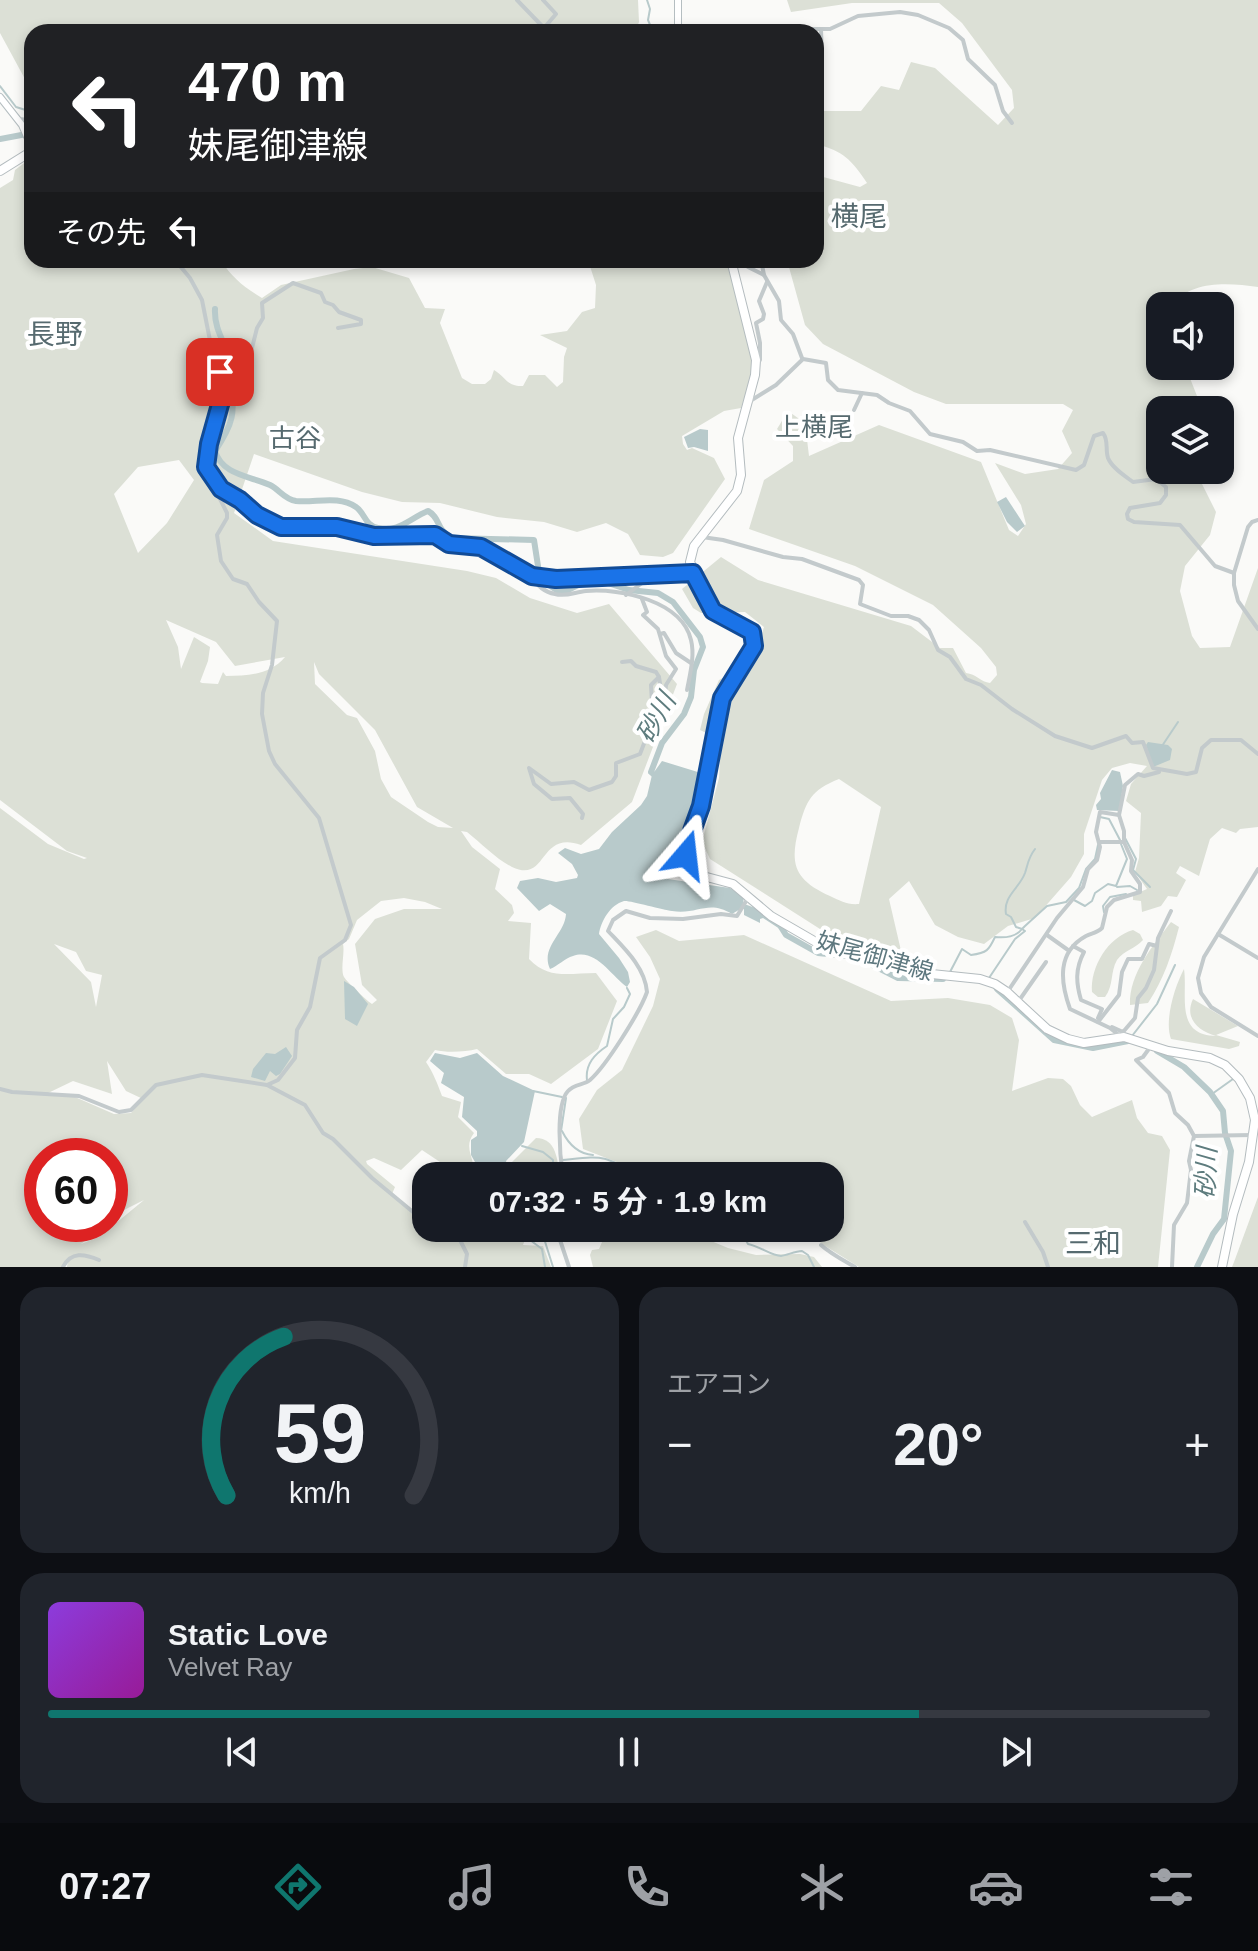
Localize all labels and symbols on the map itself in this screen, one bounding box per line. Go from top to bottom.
district label: 横尾 [831,201,887,232]
district label: 長野 [27,319,83,350]
pin [186,338,254,406]
district label: 上横尾 [775,412,853,442]
district label: 古谷 [269,423,321,453]
water label: 砂川 [630,685,683,748]
position arrow [644,813,728,897]
street label: 妹尾御津線 [814,926,936,986]
speed limit sign: 60 [24,1138,128,1242]
water label: 砂川 [1190,1144,1222,1200]
district label: 三和 [1065,1228,1121,1259]

